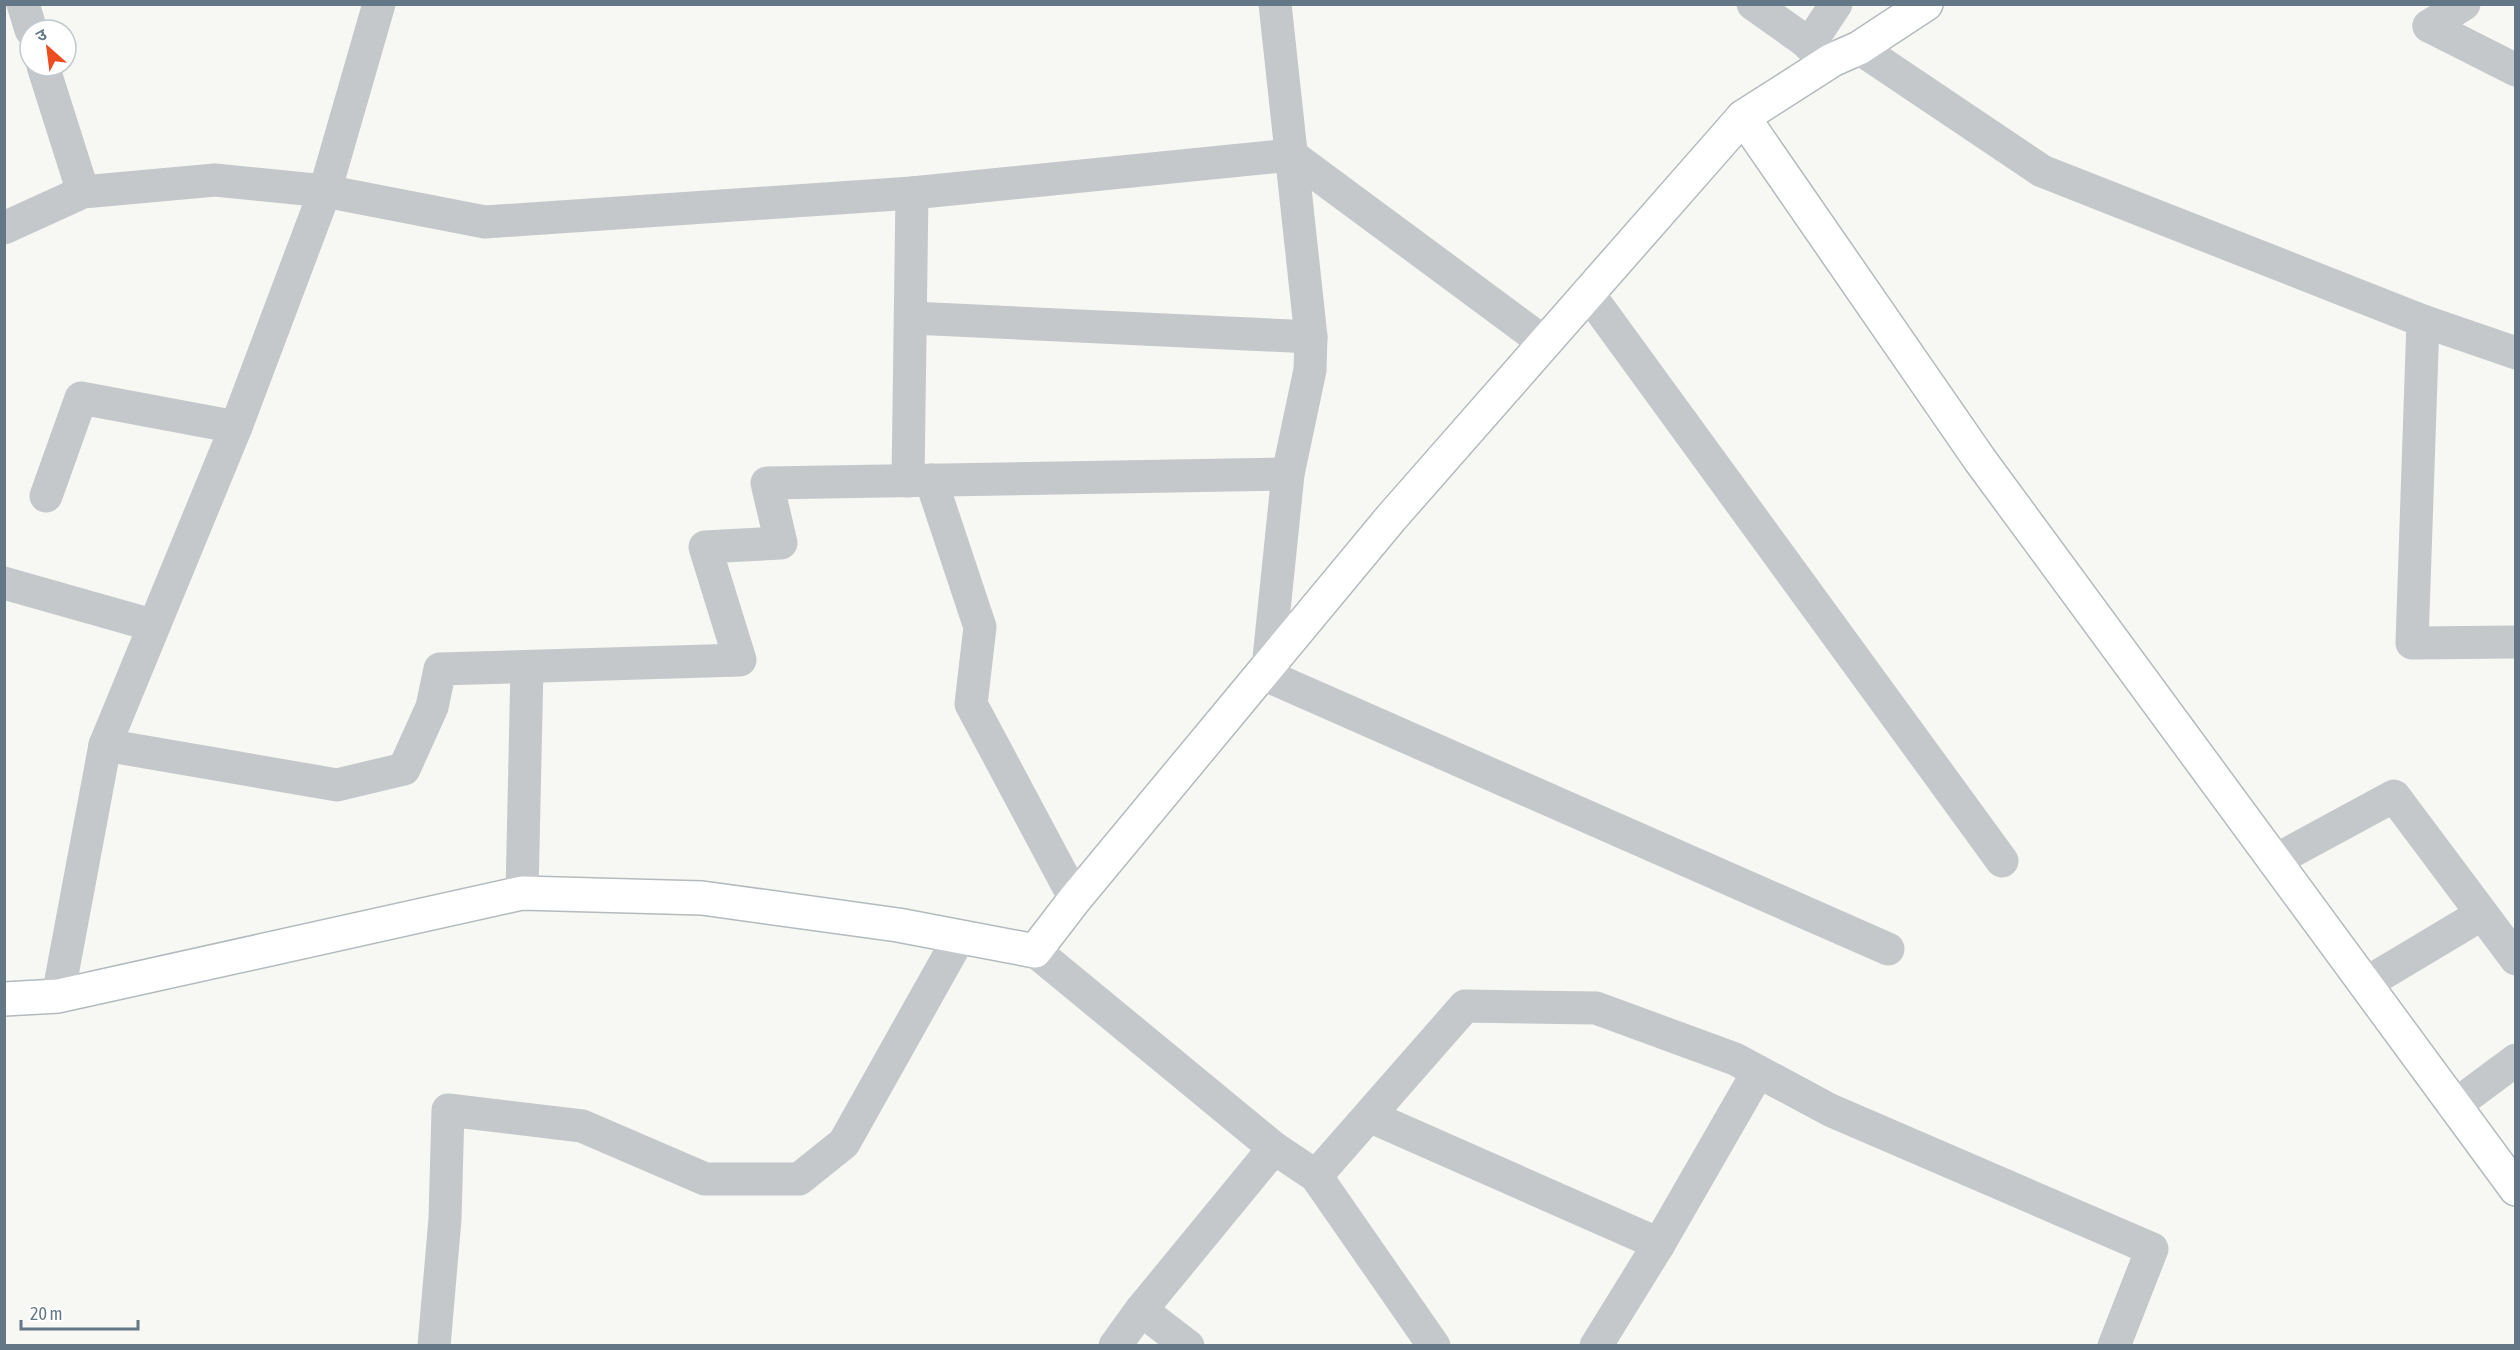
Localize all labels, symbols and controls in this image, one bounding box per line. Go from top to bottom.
north arrow [18,18,78,78]
text: उ [33,24,50,45]
scale bar [21,1293,138,1331]
text: 20 m [30,1303,62,1324]

